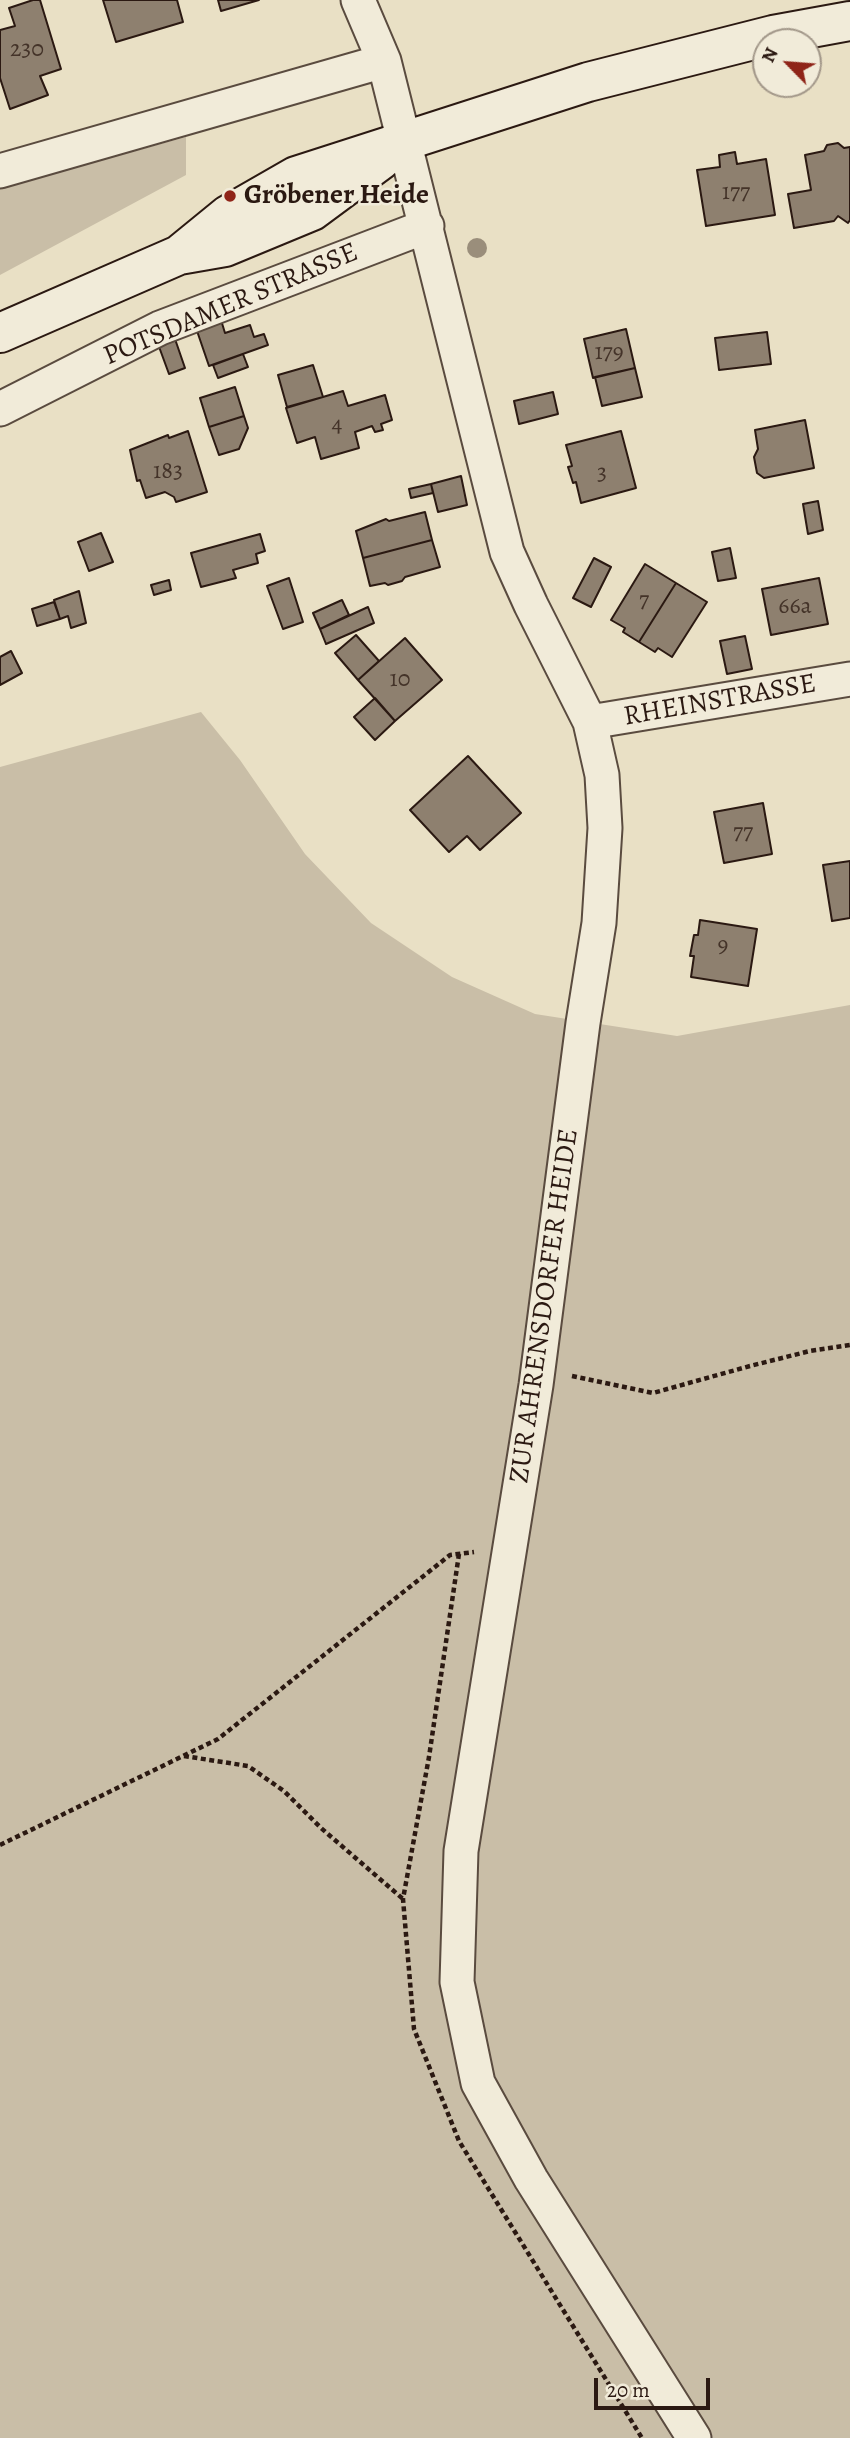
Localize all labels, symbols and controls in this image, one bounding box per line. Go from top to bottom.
north arrow [752,28,822,98]
house number: 230 [10,36,44,64]
text: N [755,43,784,67]
place label: Gröbener Heide [244,179,429,213]
house number: 177 [722,179,750,207]
marker: Gröbener Heide [222,188,238,204]
street label: POTSDAMER STRASSE [99,236,363,374]
house number: 179 [594,339,624,367]
house number: 4 [332,411,342,439]
house number: 183 [153,458,183,486]
house number: 3 [597,460,607,488]
house number: 7 [639,587,649,615]
house number: 66a [778,593,812,621]
house number: 10 [390,666,410,694]
street label: RHEINSTRASSE [621,668,819,734]
house number: 77 [733,819,753,847]
house number: 9 [718,932,728,960]
street label: ZUR AHRENSDORFER HEIDE [503,1127,587,1485]
scale bar [598,2364,714,2408]
text: 20 m [607,2376,650,2404]

